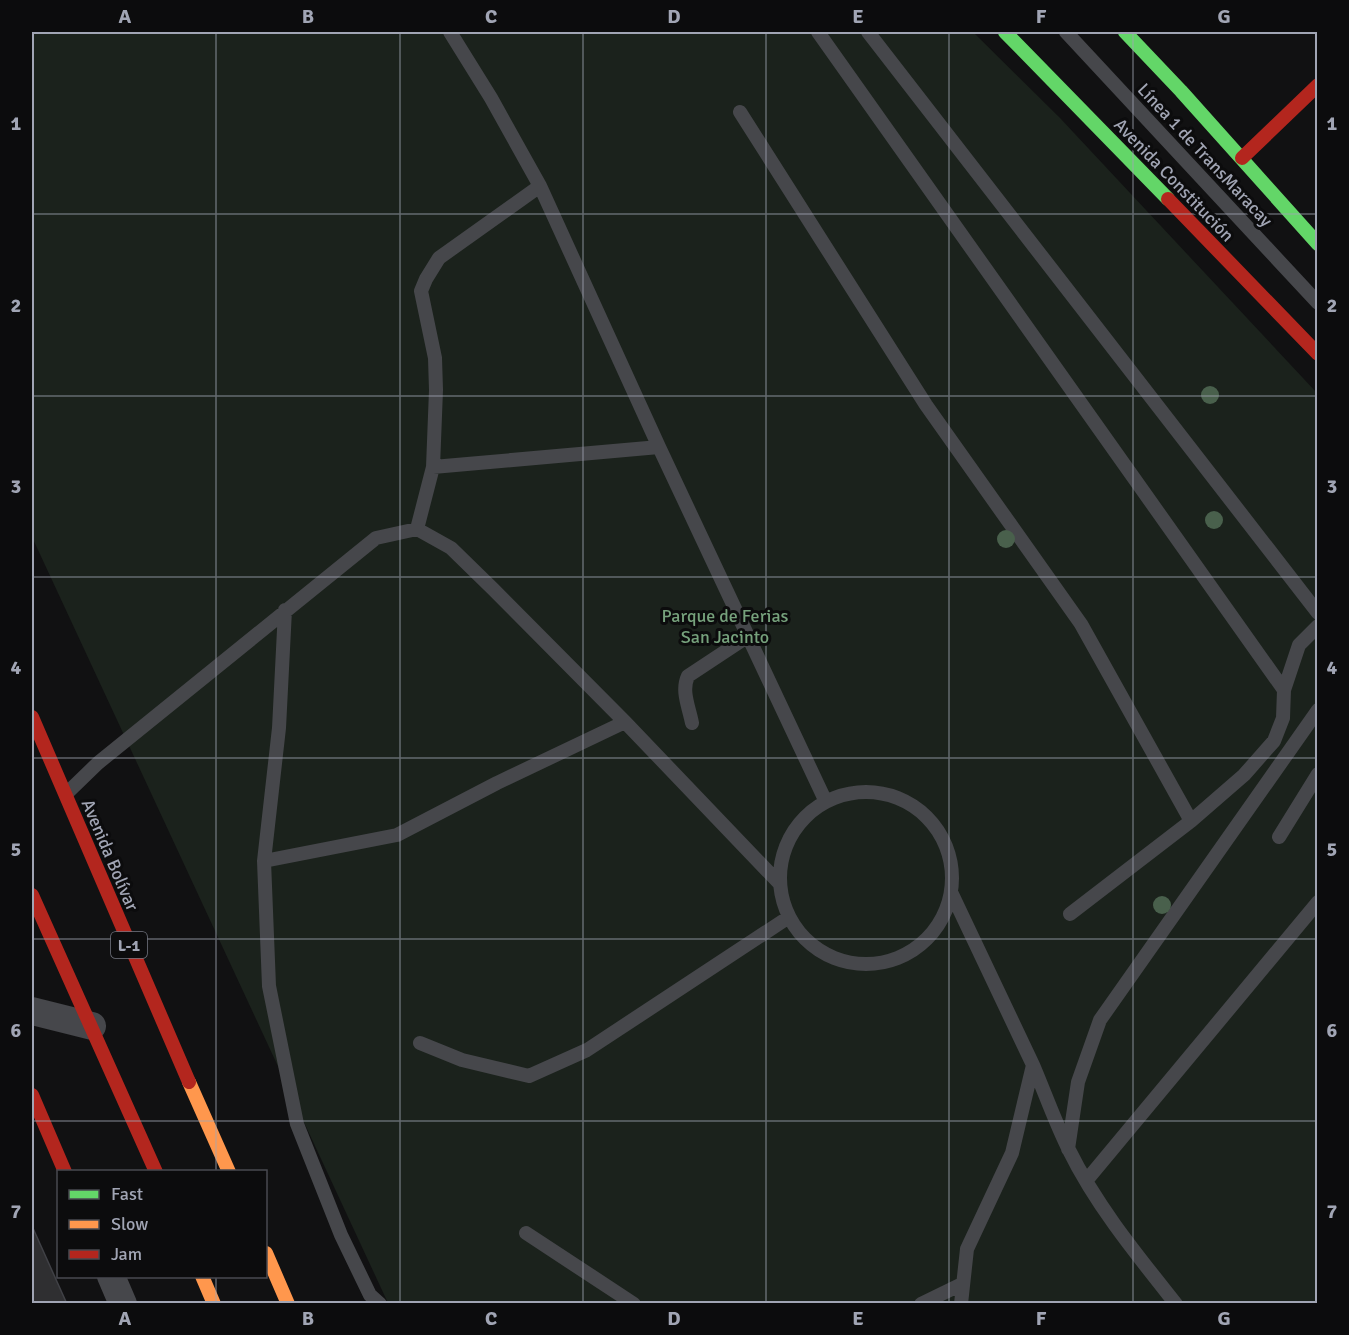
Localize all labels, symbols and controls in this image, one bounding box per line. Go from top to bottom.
text: A [119,4,132,29]
text: B [302,4,314,29]
text: C [485,4,497,29]
text: D [667,4,681,29]
text: E [852,4,864,29]
text: F [1036,4,1047,29]
text: G [1217,4,1231,29]
street label: Línea 1 de TransMaracay [1133,79,1278,232]
text: 1 [11,111,22,136]
text: 1 [1327,111,1338,136]
street label: Avenida Constitución [1110,114,1238,246]
text: 2 [11,293,21,318]
text: 2 [1327,293,1337,318]
text: 3 [11,474,21,499]
text: 3 [1327,474,1337,499]
park label: Parque de Ferias San Jacinto [662,605,789,648]
text: 4 [11,655,22,680]
text: 4 [1327,655,1338,680]
street label: Avenida Bolívar [77,796,144,914]
text: 5 [11,837,21,862]
text: 5 [1327,837,1337,862]
road number: L-1 [111,932,147,958]
text: 6 [11,1018,22,1043]
text: 6 [1327,1018,1338,1043]
legend [57,1170,267,1278]
text: Fast [111,1183,143,1205]
text: 7 [11,1199,22,1224]
text: 7 [1327,1199,1338,1224]
text: Slow [111,1213,148,1235]
text: Jam [111,1243,142,1265]
text: A [119,1306,132,1331]
text: B [302,1306,314,1331]
text: C [485,1306,497,1331]
text: D [667,1306,681,1331]
text: E [852,1306,864,1331]
text: F [1036,1306,1047,1331]
text: G [1217,1306,1231,1331]

